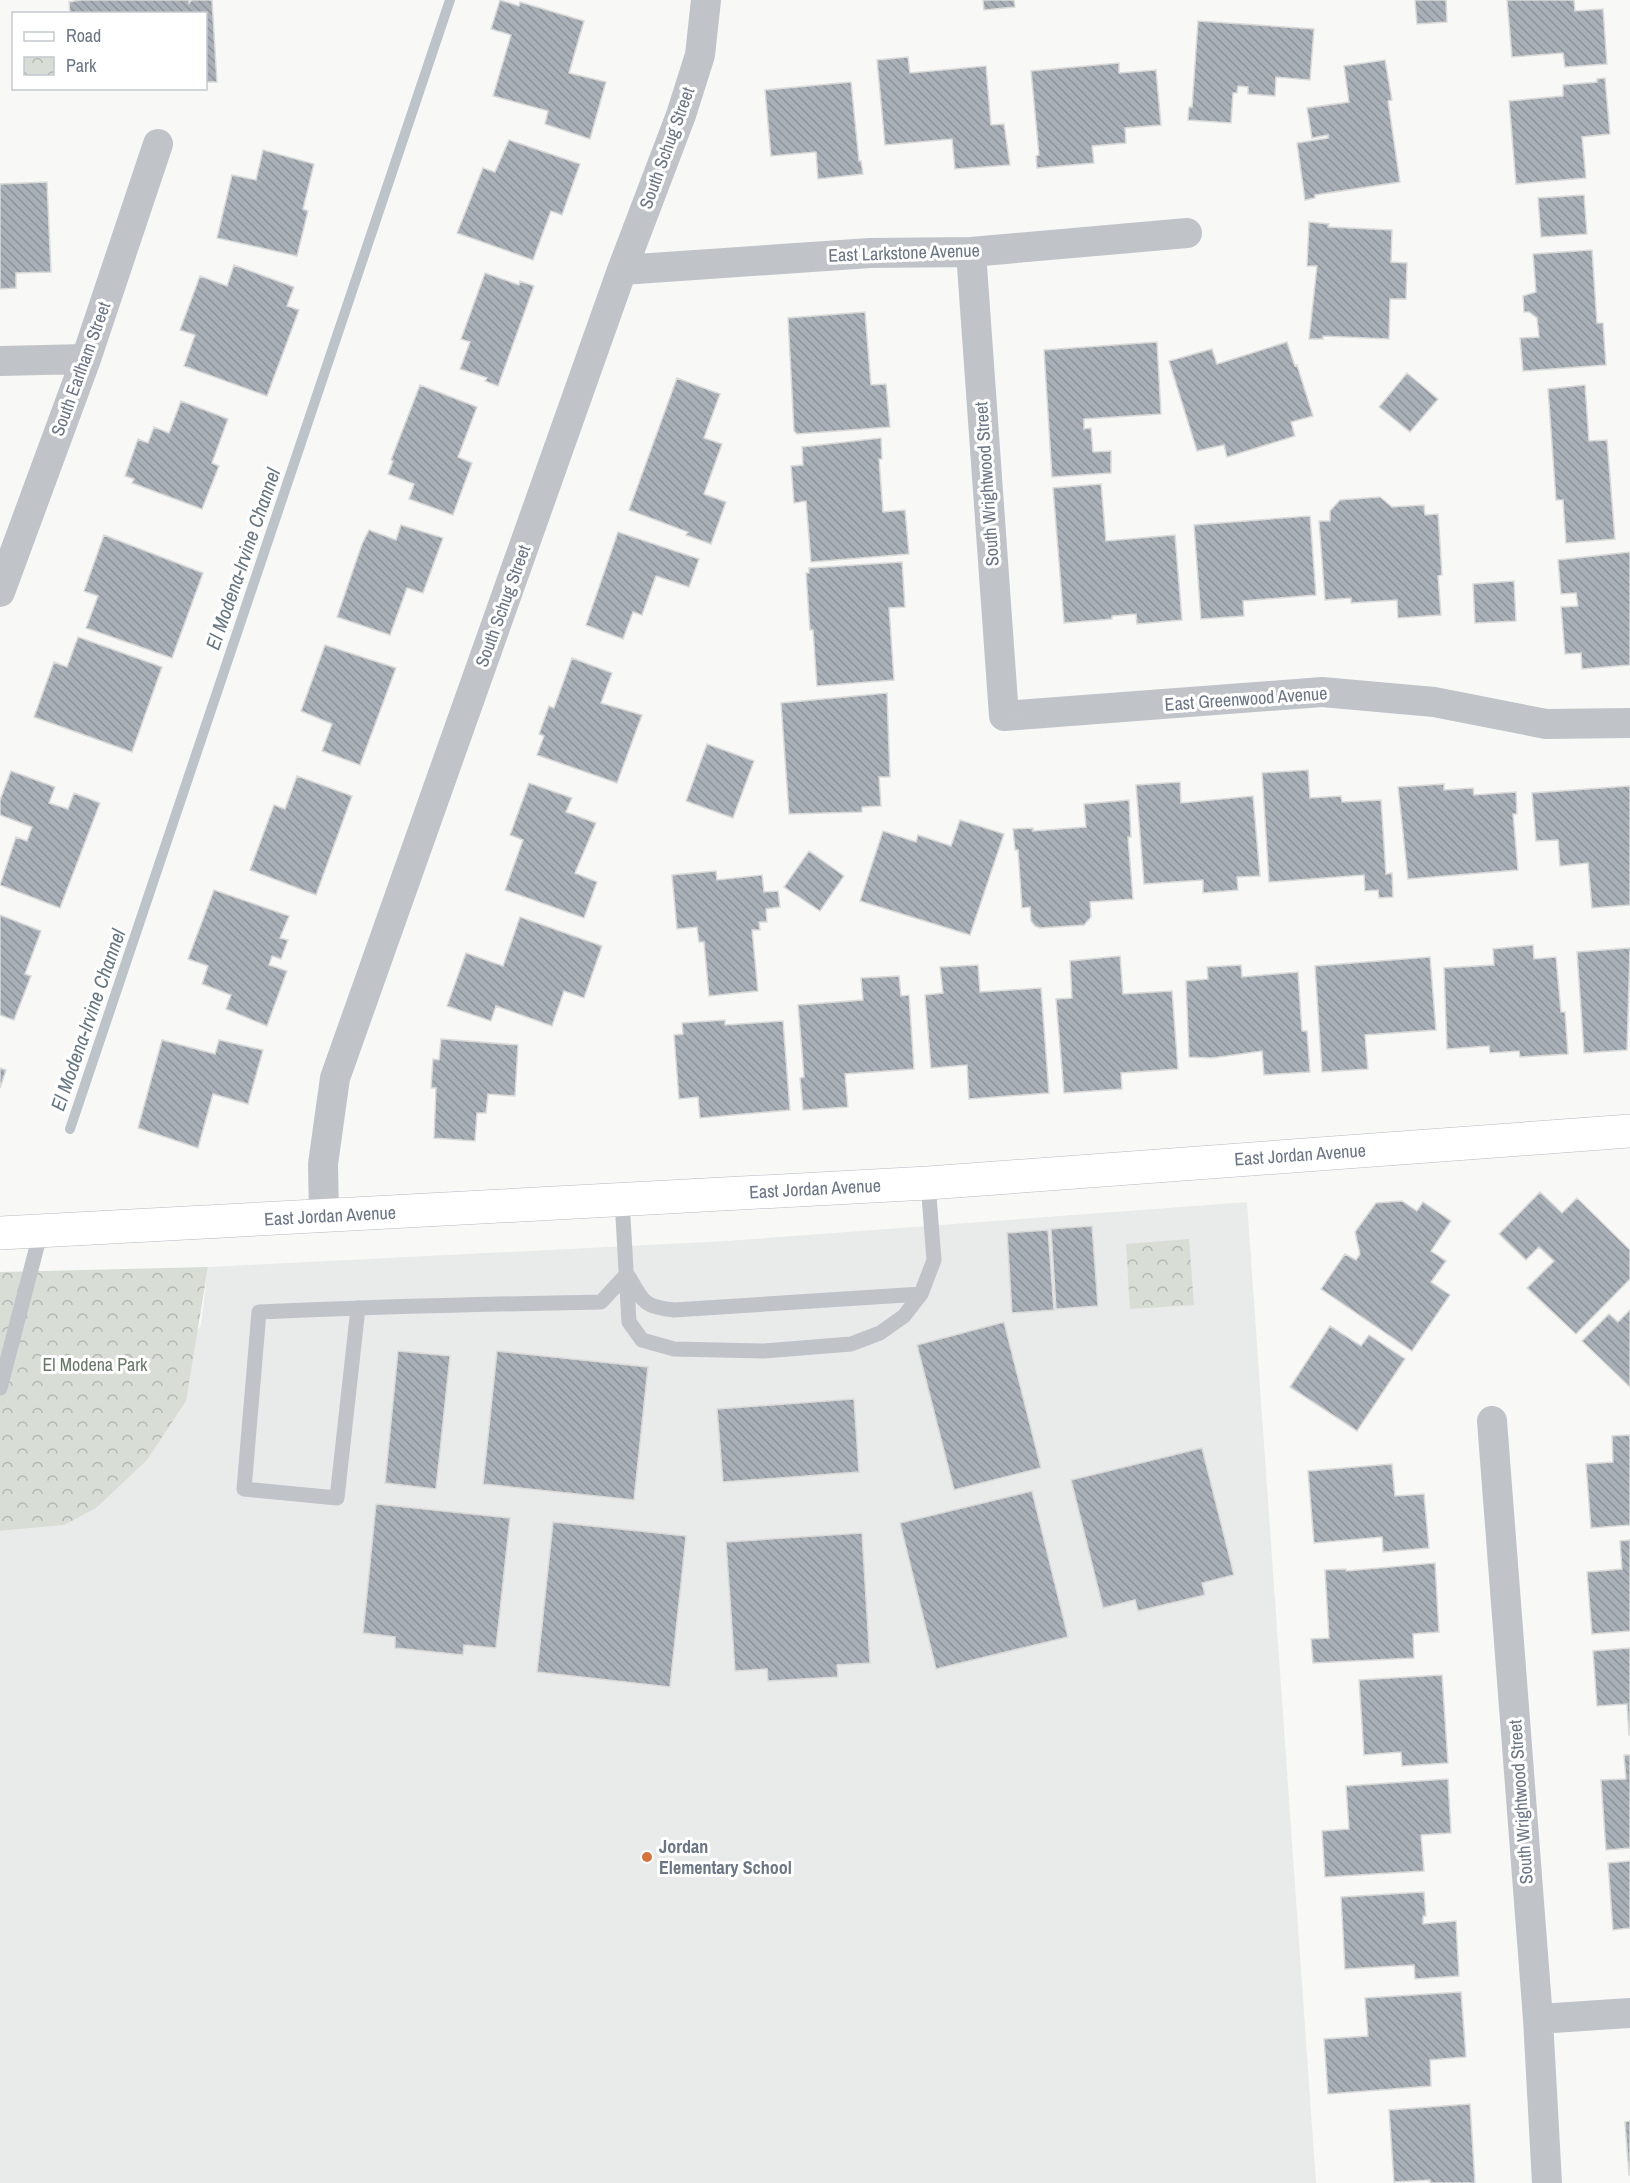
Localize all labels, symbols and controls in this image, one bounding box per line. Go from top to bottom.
legend [12,12,207,90]
text: Road [66,23,101,48]
text: Park [66,53,97,78]
street label: South Schug Street [633,83,700,212]
street label: East Larkstone Avenue [828,237,980,268]
street label: South Earlham Street [45,298,116,439]
street label: South Wrightwood Street [968,401,1005,567]
water label: El Modena-Irvine Channel [199,464,286,653]
street label: South Schug Street [469,541,536,670]
street label: East Greenwood Avenue [1164,680,1328,717]
water label: El Modena-Irvine Channel [44,925,131,1114]
street label: East Jordan Avenue [1233,1137,1367,1172]
street label: East Jordan Avenue [748,1173,881,1204]
street label: East Jordan Avenue [263,1200,396,1231]
park label: El Modena Park [42,1352,148,1377]
street label: South Wrightwood Street [1502,1719,1539,1885]
place label: Jordan Elementary School [659,1834,792,1880]
marker: Jordan Elementary School [640,1850,654,1864]

